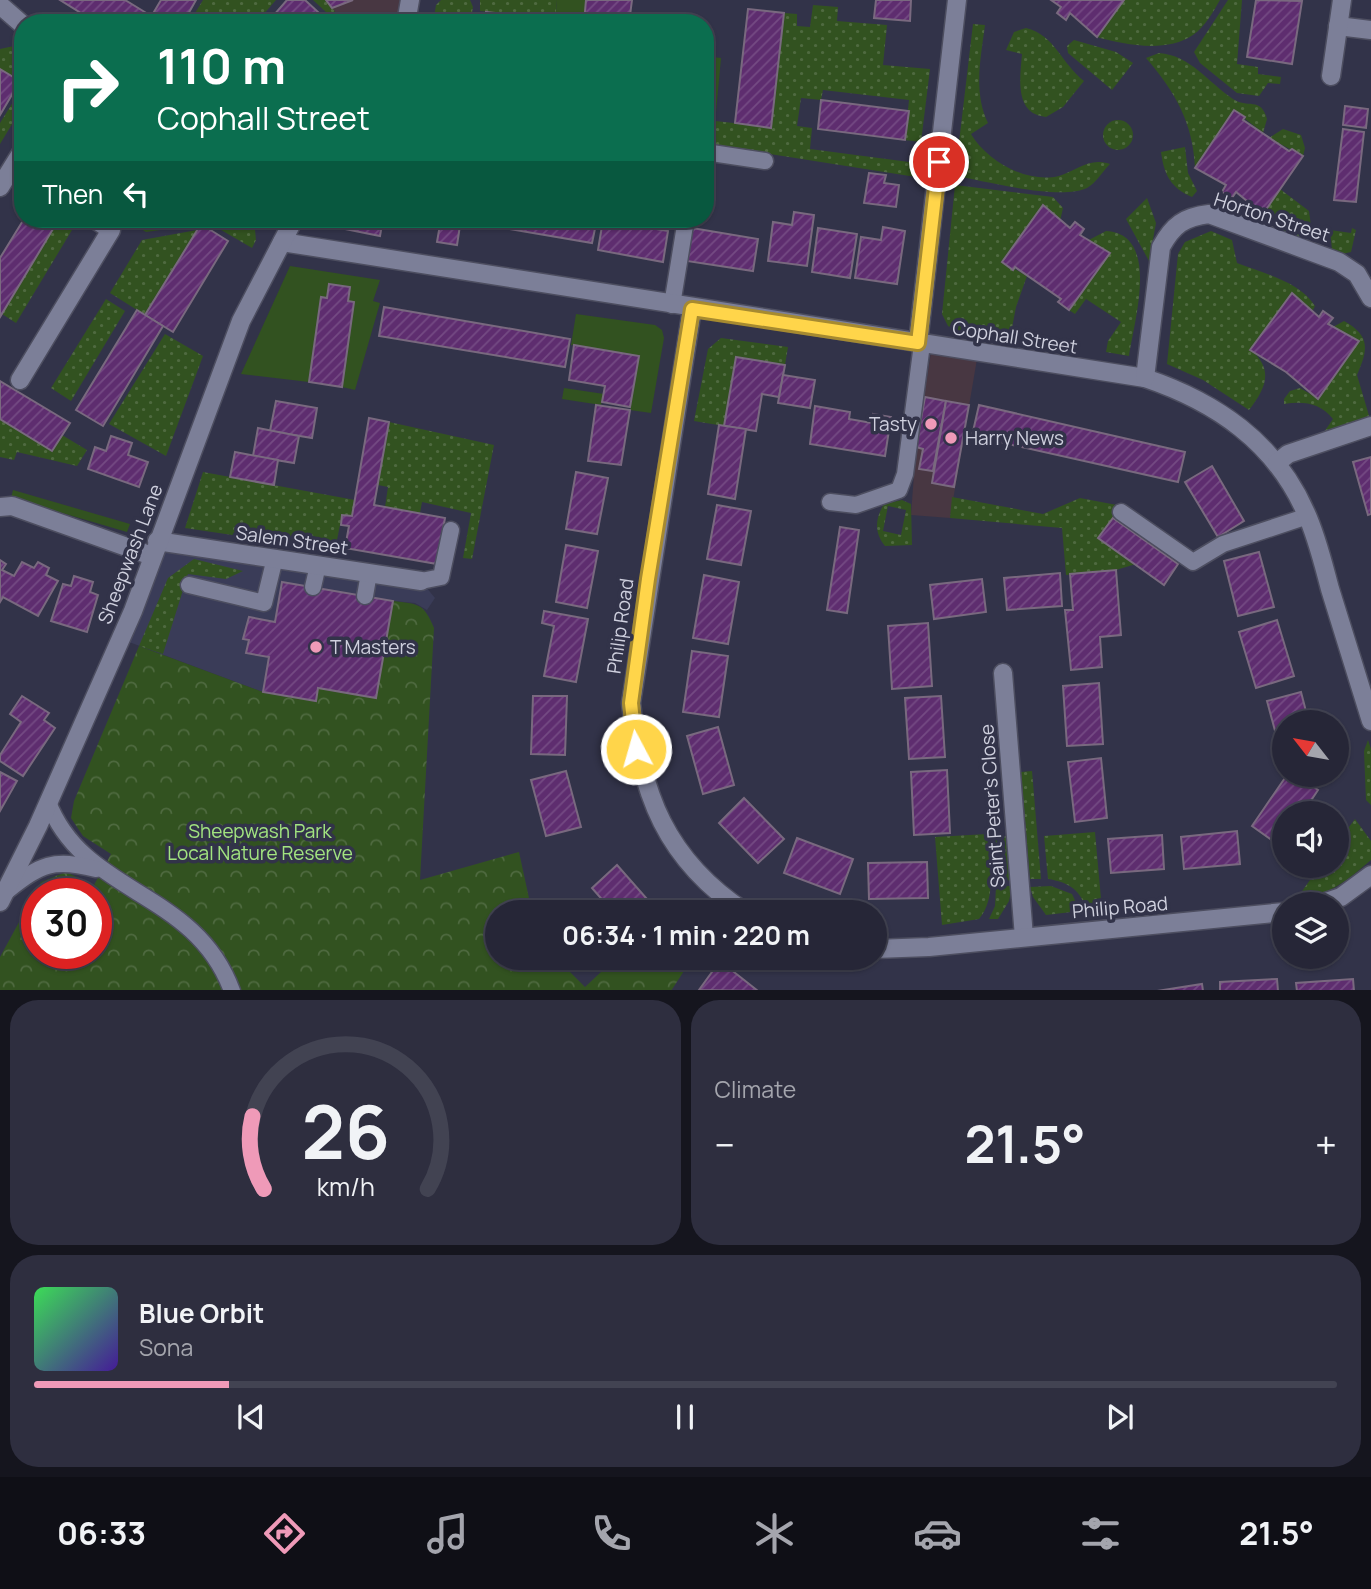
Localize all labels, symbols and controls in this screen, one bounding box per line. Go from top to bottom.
text: 110 m [157,32,286,99]
icon: right [42,42,133,133]
text: Cophall Street [157,96,370,140]
pin [909,132,969,192]
icon: arrive [920,143,958,181]
icon: left [117,175,155,213]
text: Then [42,176,103,212]
street label: Horton Street [1211,186,1333,248]
street label: Cophall Street [951,314,1079,360]
place label: Tasty [869,411,917,437]
marker: Tasty [923,416,939,432]
place label: Harry News [965,425,1064,451]
marker: Harry News [943,430,959,446]
street label: Sheepwash Lane [91,480,169,628]
street label: Salem Street [234,519,350,561]
street label: Philip Road [600,577,640,675]
place label: T Masters [330,634,416,660]
marker: T Masters [308,639,324,655]
north arrow [1272,710,1349,788]
map controls [1272,710,1349,969]
position arrow [599,712,673,786]
street label: Saint Peter's Close [973,723,1011,889]
button: sound [1272,801,1349,878]
park label: Sheepwash Park Local Nature Reserve [167,818,353,866]
speed limit sign: 30 [21,878,112,969]
street label: Philip Road [1071,890,1169,924]
button: layers [1272,892,1349,969]
text: 06:34 · 1 min · 220 m [562,917,810,953]
text: Climate [715,1073,796,1105]
text: 26 [301,1081,390,1181]
text: 21.5° [964,1108,1086,1179]
text: − [715,1118,735,1170]
text: + [1315,1118,1337,1170]
text: km/h [316,1168,374,1203]
text: Blue Orbit [139,1295,264,1331]
text: Sona [139,1331,193,1363]
icon: previous [232,1398,270,1436]
icon: pause [666,1398,704,1436]
icon: next [1101,1398,1139,1436]
icon: directions [260,1509,309,1558]
icon: music [423,1509,472,1558]
icon: phone [587,1509,636,1558]
icon: climate [750,1509,799,1558]
icon: car [913,1509,962,1558]
icon: filters [1076,1509,1125,1558]
text: 06:33 [57,1511,146,1555]
text: 21.5° [1239,1511,1314,1555]

